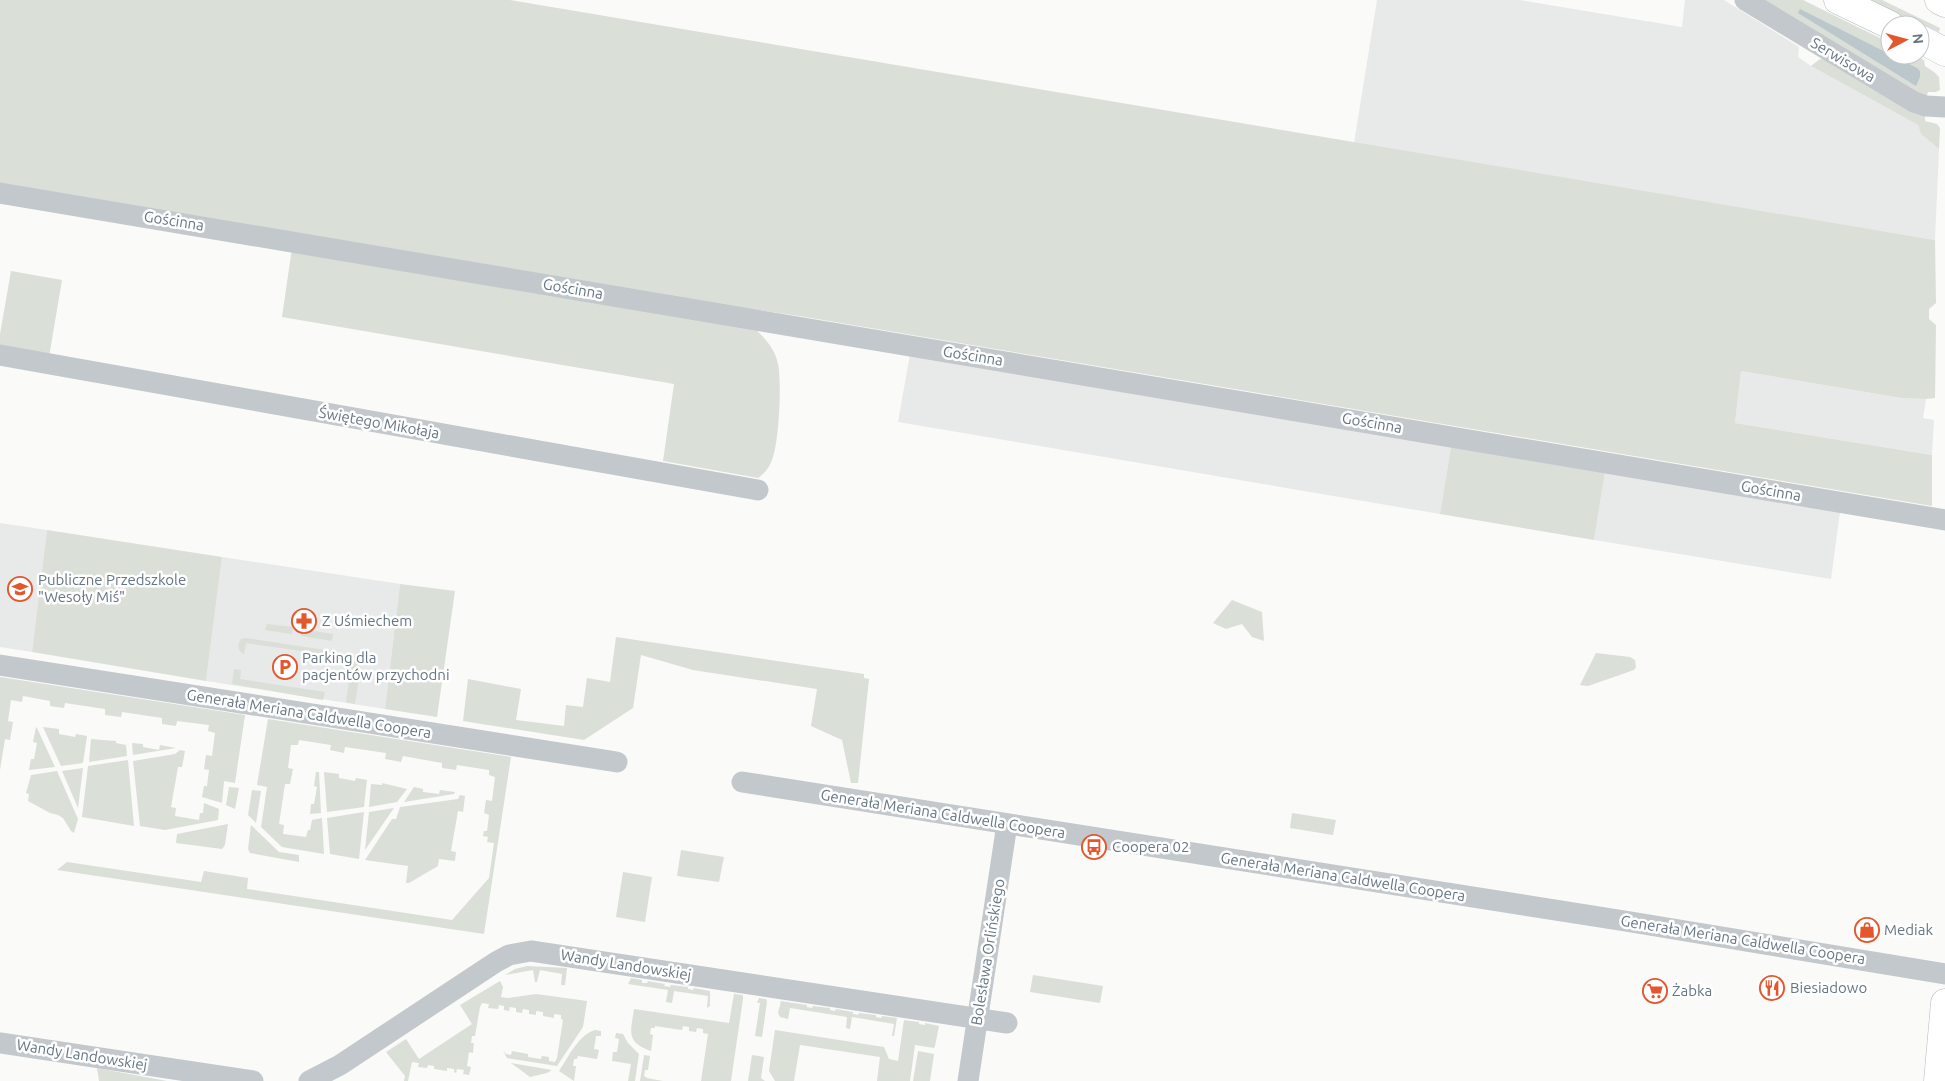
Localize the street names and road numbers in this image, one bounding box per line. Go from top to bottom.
street label: Serwisowa [1808,34,1879,85]
street label: Gościnna [143,207,205,234]
street label: Gościnna [542,275,604,302]
street label: Gościnna [942,342,1004,369]
street label: Świętego Mikołaja [317,404,441,441]
street label: Gościnna [1341,409,1403,436]
street label: Gościnna [1740,477,1802,504]
street label: Generała Meriana Caldwella Coopera [186,686,433,741]
street label: Generała Meriana Caldwella Coopera [820,786,1067,841]
street label: Generała Meriana Caldwella Coopera [1220,849,1467,904]
street label: Bolesława Orlińskiego [968,877,1008,1027]
street label: Generała Meriana Caldwella Coopera [1620,912,1867,967]
street label: Wandy Landowskiej [560,946,693,983]
street label: Wandy Landowskiej [16,1036,149,1073]

